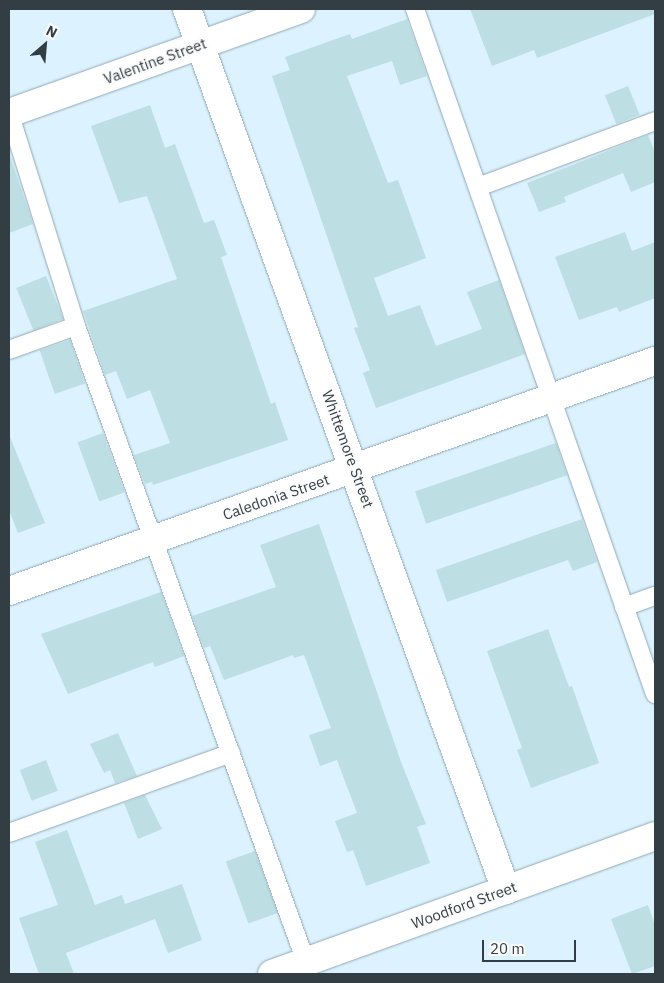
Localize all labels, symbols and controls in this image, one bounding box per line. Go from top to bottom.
north arrow [20,20,70,70]
text: N [43,21,60,42]
street label: Valentine Street [101,34,209,88]
street label: Whittemore Street [318,388,378,510]
street label: Caledonia Street [220,470,332,524]
street label: Woodford Street [409,878,519,932]
scale bar [484,930,578,962]
text: 20 m [490,939,525,958]

